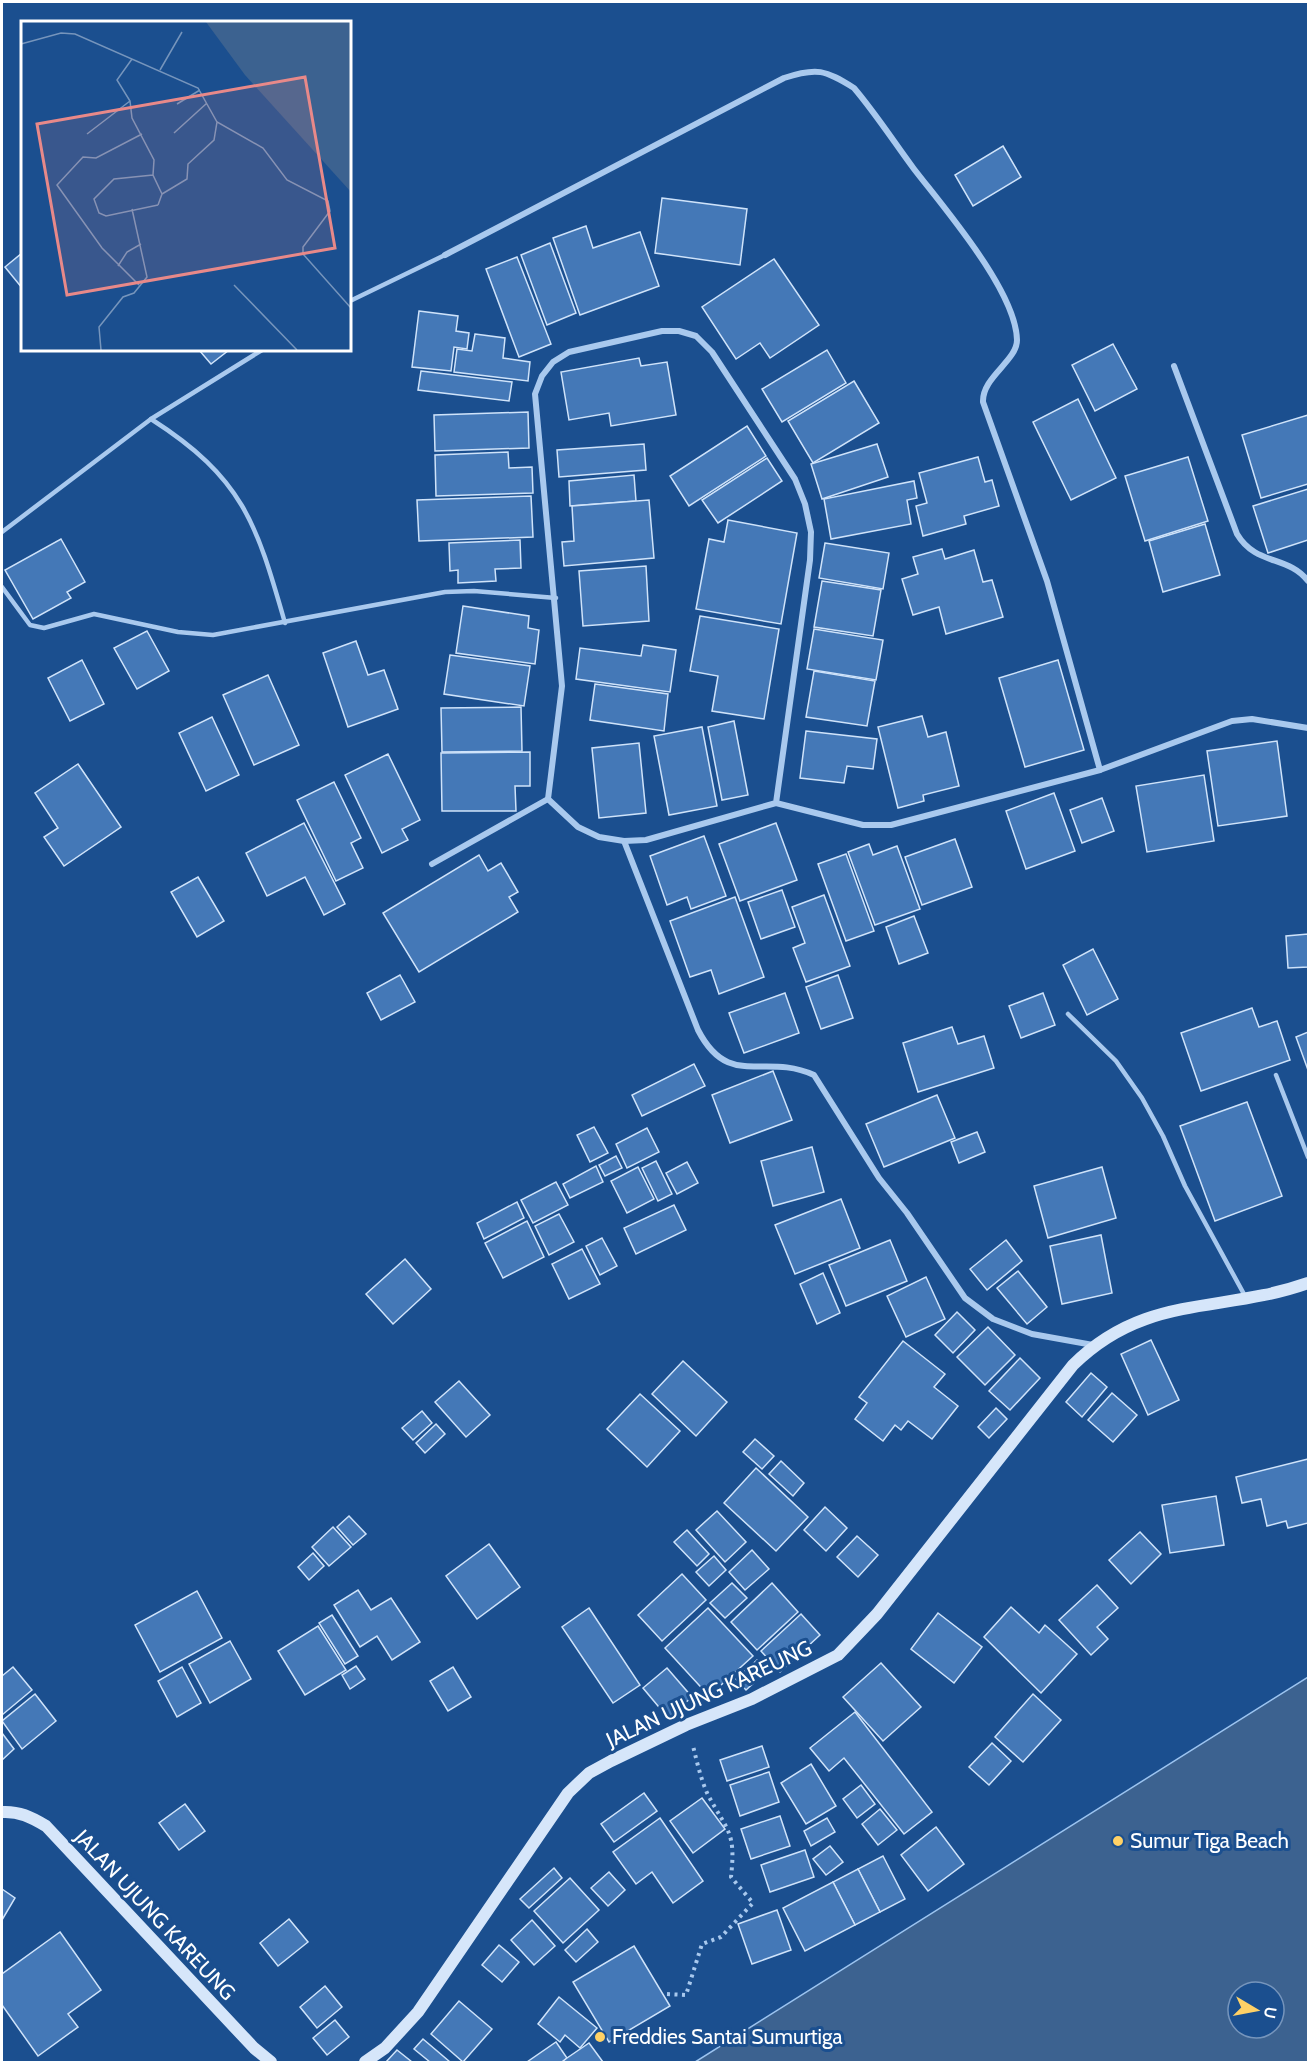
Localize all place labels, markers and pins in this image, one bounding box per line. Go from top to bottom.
place label: Sumur Tiga Beach [1130,1828,1289,1853]
marker: Sumur Tiga Beach [1111,1834,1125,1848]
place label: Freddies Santai Sumurtiga [612,2024,843,2049]
marker: Freddies Santai Sumurtiga [593,2030,607,2044]

